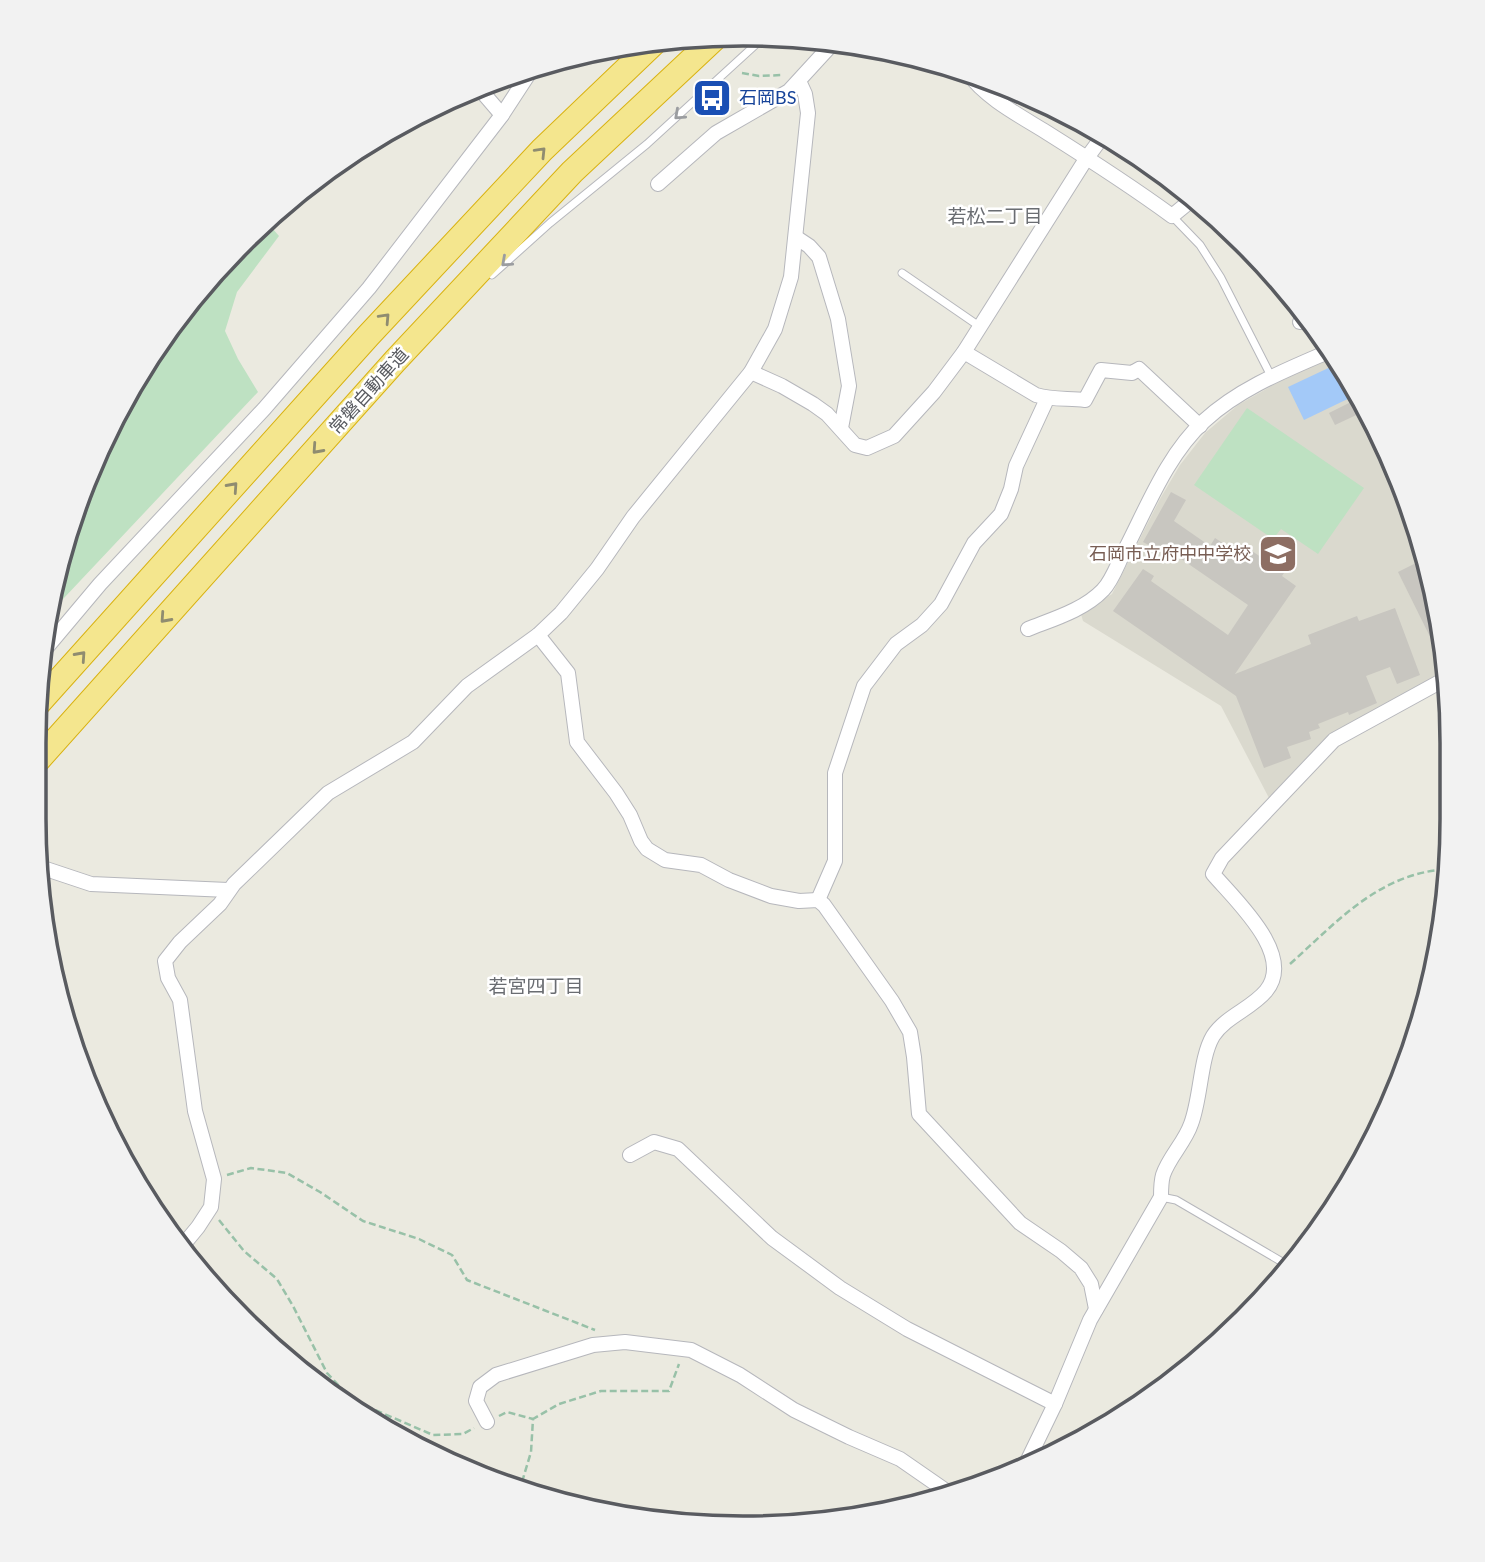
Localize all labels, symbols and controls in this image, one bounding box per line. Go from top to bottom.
bus stop icon: 石岡BS [691,77,733,119]
place label: 石岡BS [739,86,796,108]
one-way arrow [674,107,687,119]
one-way arrow [532,147,545,160]
district label: 若松二丁目 [947,204,1043,227]
one-way arrow [501,254,514,266]
one-way arrow [377,313,390,326]
street label: 常磐自動車道 [324,343,413,438]
one-way arrow [313,440,325,453]
one-way arrow [225,482,237,495]
school or university icon: 石岡市立府中中学校 [1257,533,1299,575]
place label: 石岡市立府中中学校 [1089,542,1251,564]
one-way arrow [161,610,174,623]
one-way arrow [73,651,85,664]
district label: 若宮四丁目 [488,974,584,997]

